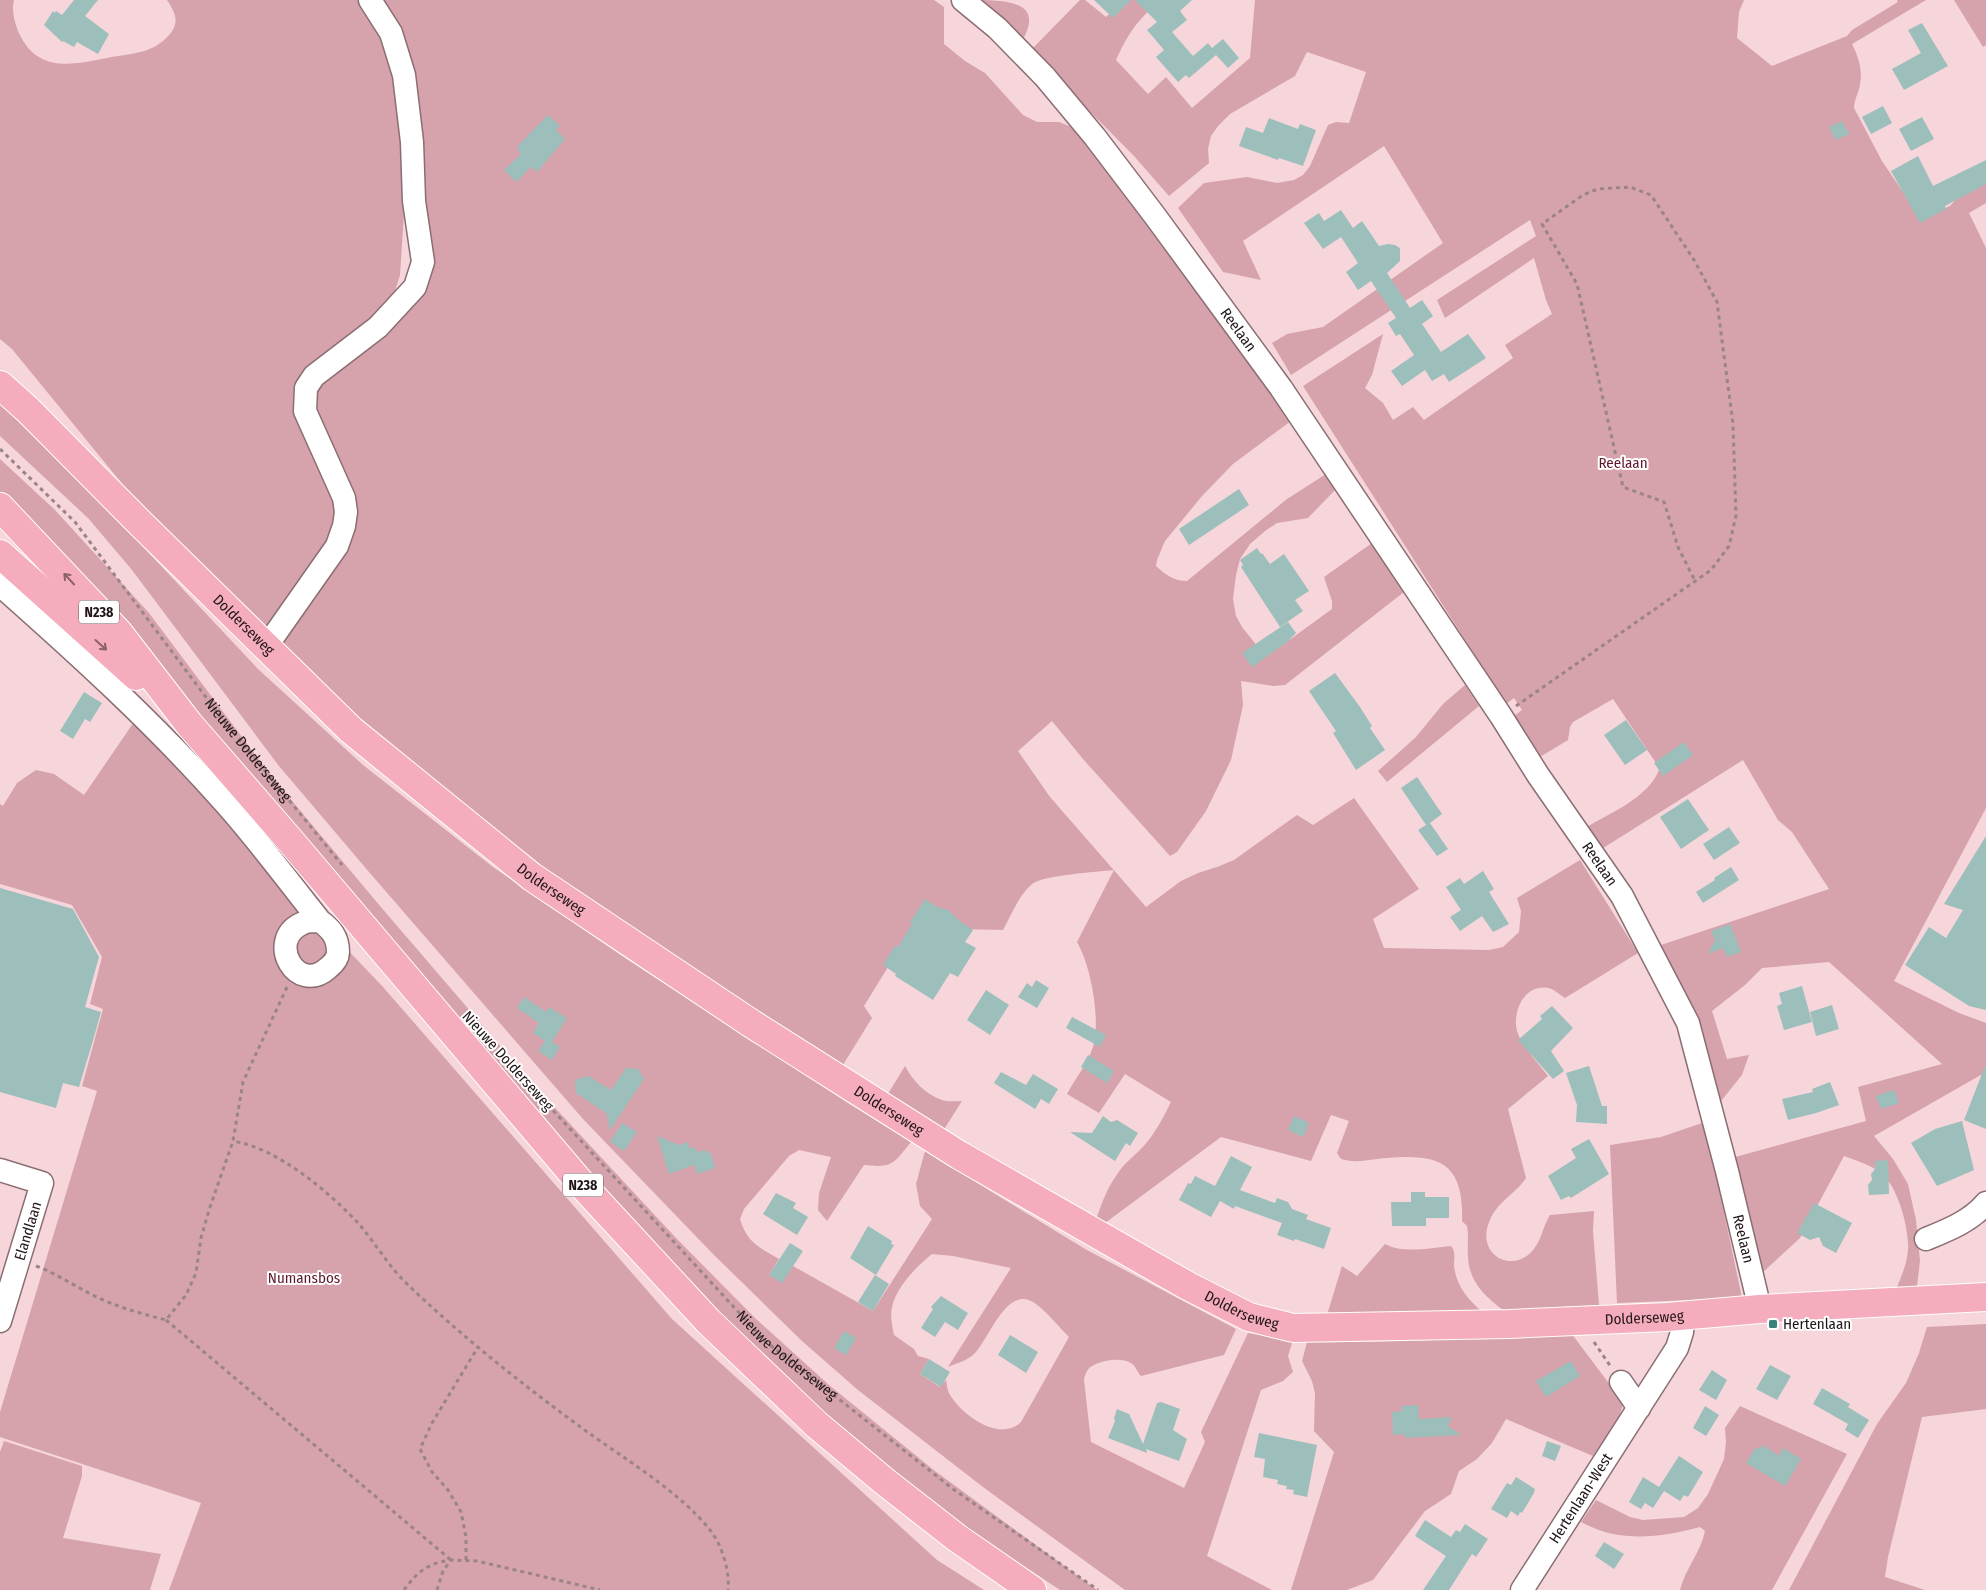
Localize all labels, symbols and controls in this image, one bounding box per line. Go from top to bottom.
street label: Reelaan [1217,305,1260,355]
park label: Reelaan [1598,454,1648,472]
one-way arrow [63,572,75,585]
street label: Dolderseweg [209,591,278,659]
road number: N238 [79,600,119,624]
one-way arrow [95,639,108,651]
street label: Nieuwe Dolderseweg [201,695,296,805]
street label: Reelaan [1578,839,1621,889]
street label: Dolderseweg [513,859,589,919]
street label: Nieuwe Dolderseweg [458,1007,558,1115]
street label: Dolderseweg [851,1082,927,1139]
road number: N238 [563,1174,603,1196]
street label: Elandlaan [11,1199,45,1263]
street label: Reelaan [1729,1213,1758,1265]
park label: Numansbos [268,1269,340,1287]
street label: Dolderseweg [1201,1287,1281,1333]
street label: Nieuwe Dolderseweg [733,1307,841,1404]
street label: Dolderseweg [1604,1307,1685,1329]
place label: Hertenlaan [1783,1315,1851,1333]
marker: Hertenlaan [1767,1318,1779,1330]
street label: Hertenlaan-West [1545,1450,1616,1547]

